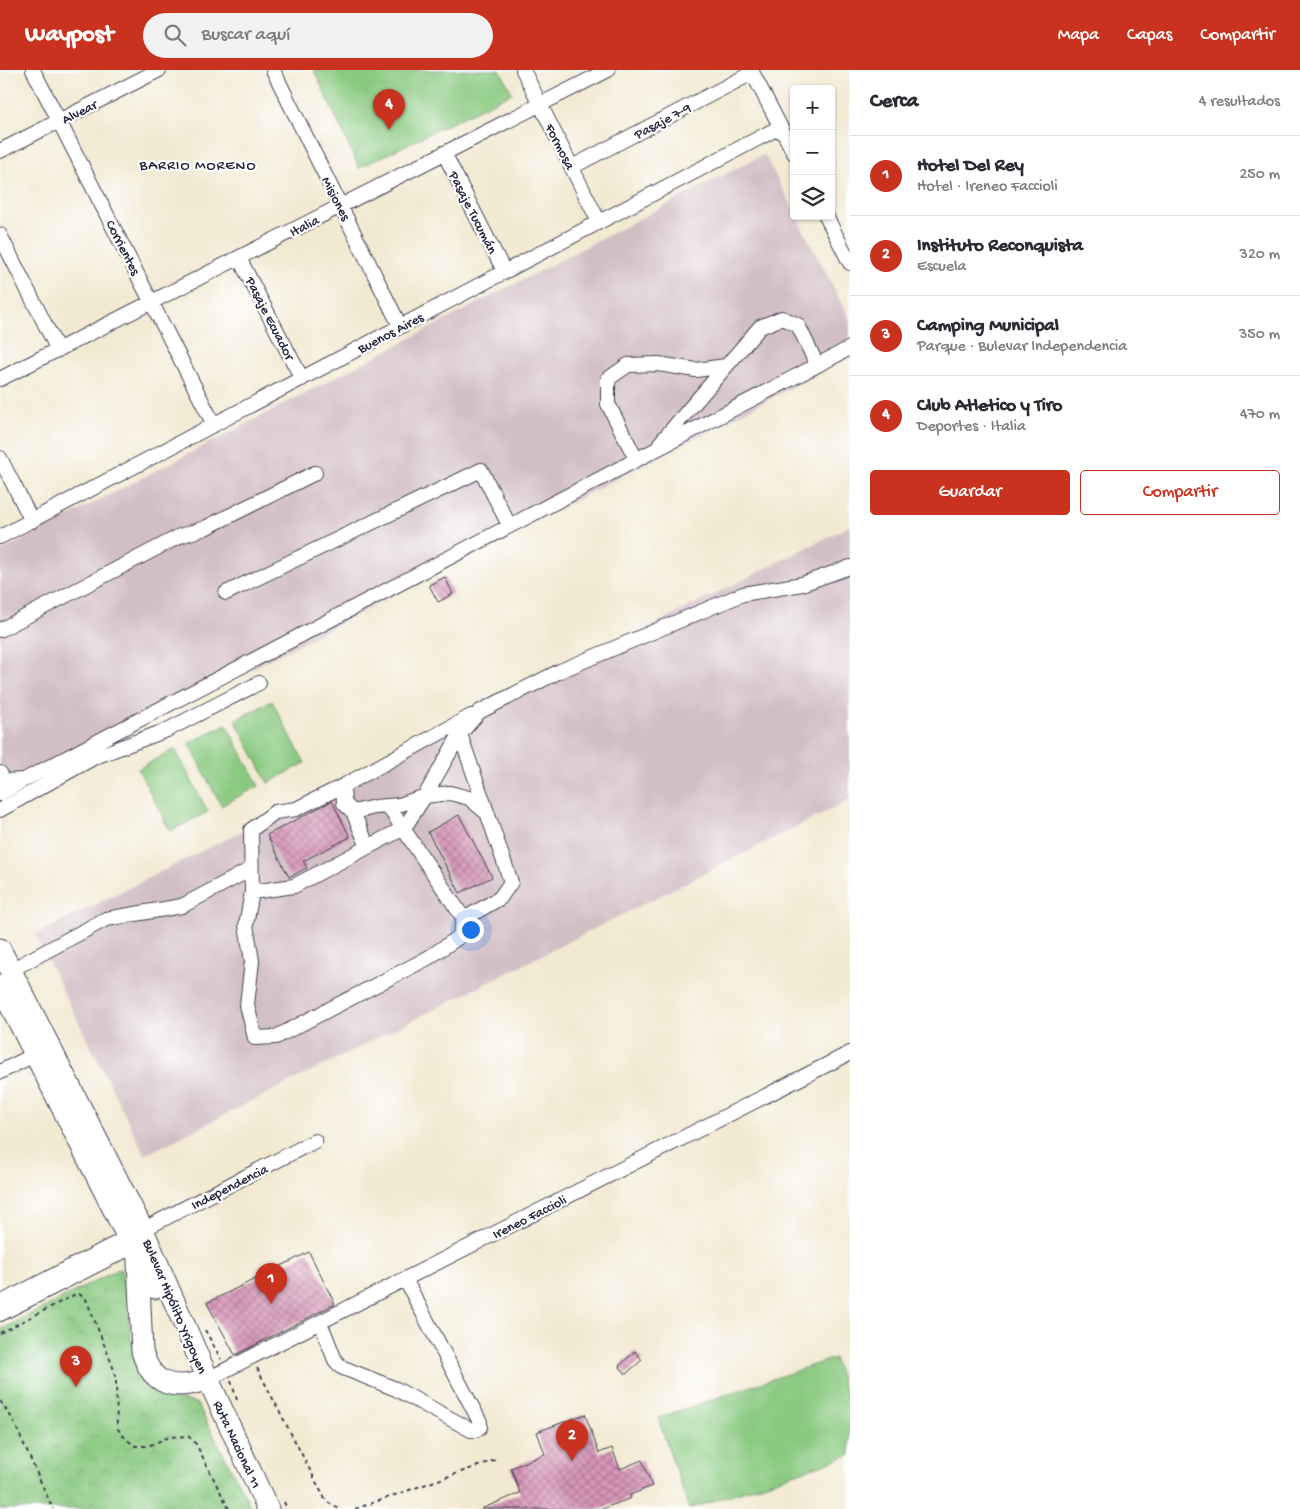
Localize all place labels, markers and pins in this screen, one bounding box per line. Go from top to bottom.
pin: 4 [373,89,405,130]
pin: 1 [255,1263,287,1304]
pin: 3 [60,1346,92,1387]
pin: 2 [556,1420,588,1461]

